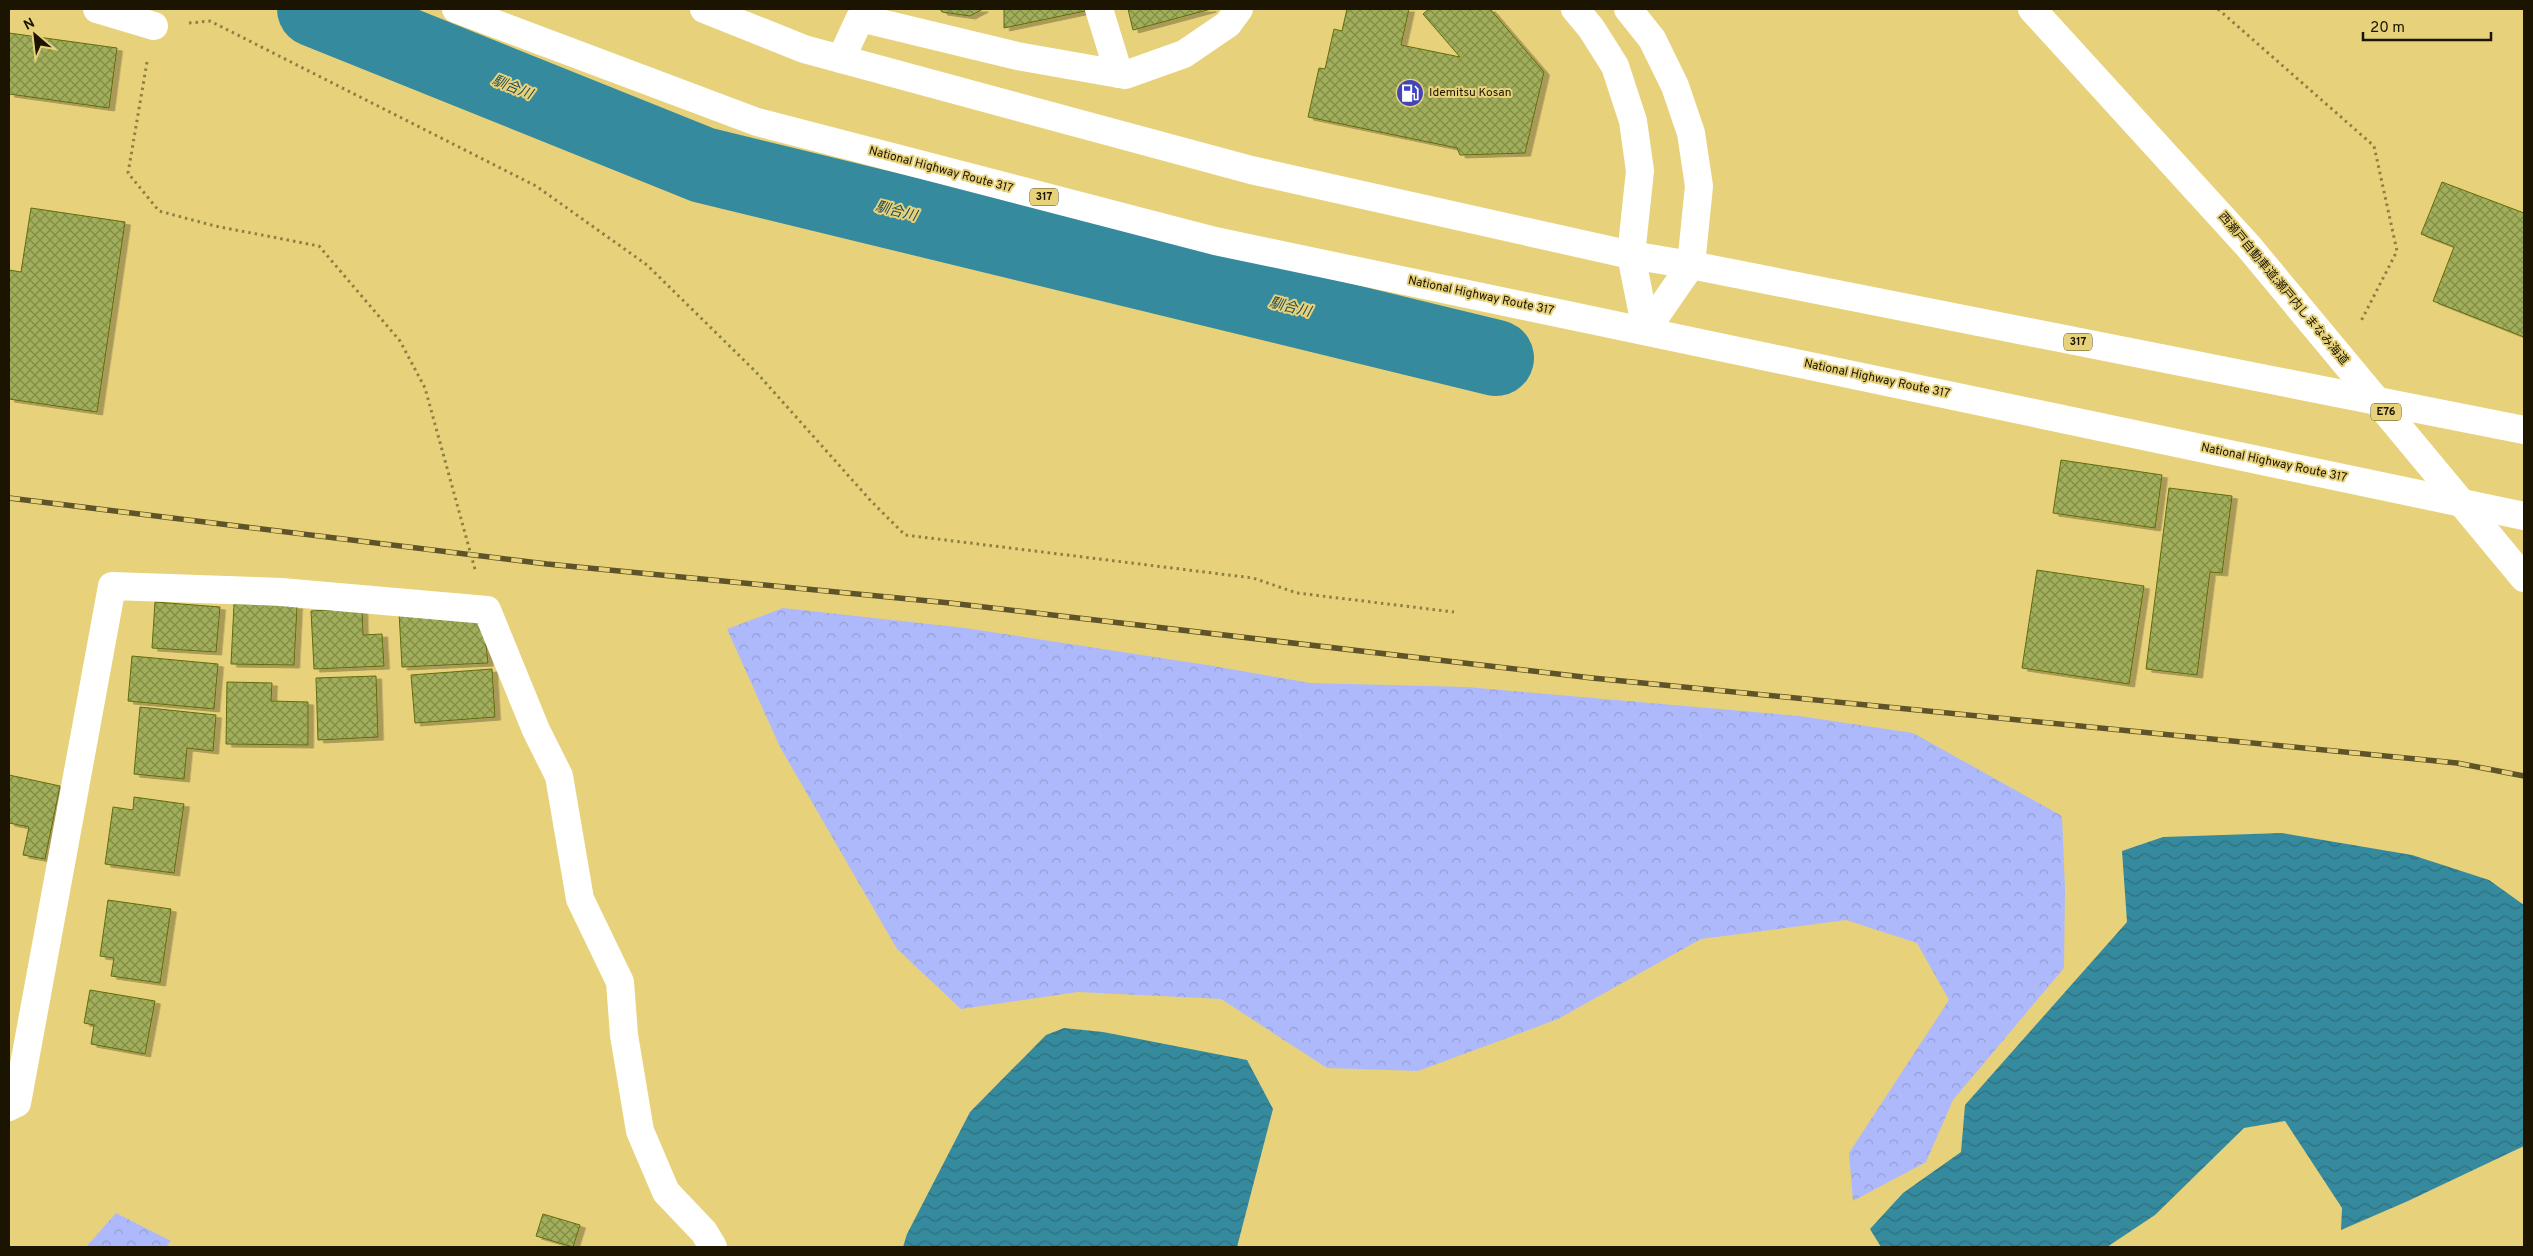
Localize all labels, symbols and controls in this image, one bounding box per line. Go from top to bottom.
north arrow [10,10,60,60]
scale bar [2363,10,2490,42]
text: N [21,15,38,35]
text: 20 m [2370,19,2405,38]
water label: 馴合川 [489,72,537,104]
fuel station icon: Idemitsu Kosan [1395,78,1425,108]
place label: Idemitsu Kosan [1429,85,1511,101]
street label: National Highway Route 317 [867,143,1015,197]
road number: 317 [1030,188,1058,206]
water label: 馴合川 [874,199,920,226]
street label: 西瀬戸自動車道;瀬戸内しまなみ海道 [2214,209,2352,369]
street label: National Highway Route 317 [1407,273,1555,319]
water label: 馴合川 [1268,295,1314,322]
road number: 317 [2064,334,2092,351]
street label: National Highway Route 317 [1803,356,1951,402]
road number: E76 [2371,404,2401,421]
street label: National Highway Route 317 [2200,440,2348,486]

